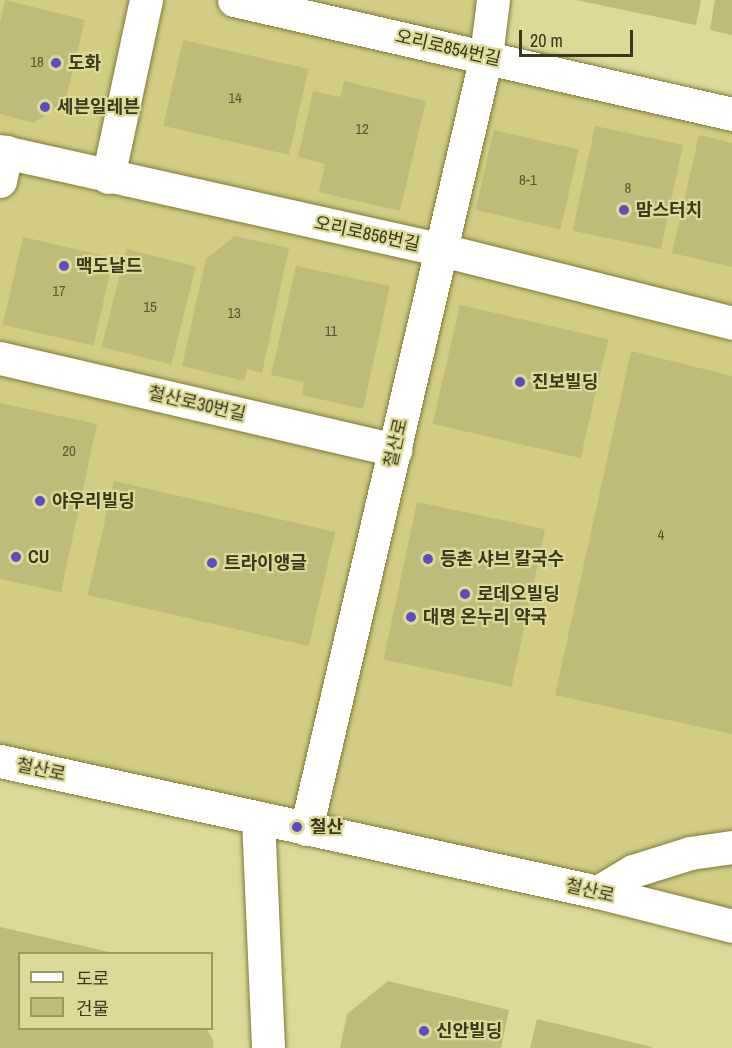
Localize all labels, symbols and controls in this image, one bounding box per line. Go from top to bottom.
scale bar [522,18,636,56]
street label: 오리로854번길 [393,25,503,71]
text: 20 m [530,28,563,53]
place label: 도화 [68,52,101,74]
house number: 18 [30,53,44,71]
marker: 도화 [49,56,63,70]
house number: 14 [228,89,242,107]
place label: 세븐일레븐 [57,96,140,118]
marker: 세븐일레븐 [38,100,52,114]
house number: 12 [355,120,369,138]
house number: 8-1 [519,171,537,189]
house number: 8 [625,179,631,197]
place label: 맘스터치 [636,199,702,221]
marker: 맘스터치 [617,203,631,217]
street label: 오리로856번길 [312,212,422,256]
place label: 맥도날드 [76,255,142,277]
marker: 맥도날드 [57,259,71,273]
house number: 17 [52,282,66,300]
house number: 15 [143,298,157,316]
house number: 13 [227,304,241,322]
house number: 11 [325,322,337,340]
place label: 진보빌딩 [532,371,598,393]
marker: 진보빌딩 [513,375,527,389]
street label: 철산로30번길 [146,382,248,426]
street label: 철산로 [380,416,412,470]
house number: 20 [62,442,76,460]
place label: 야우리빌딩 [52,490,135,512]
marker: 야우리빌딩 [33,494,47,508]
house number: 4 [658,526,664,544]
place label: CU [28,546,49,568]
place label: 등촌 샤브 칼국수 [440,548,564,570]
marker: CU [9,550,23,564]
place label: 트라이앵글 [224,552,307,574]
marker: 등촌 샤브 칼국수 [421,552,435,566]
marker: 트라이앵글 [205,556,219,570]
place label: 로데오빌딩 [477,583,560,605]
marker: 로데오빌딩 [458,587,472,601]
place label: 대명 온누리 약국 [423,606,547,628]
marker: 대명 온누리 약국 [404,610,418,624]
street label: 철산로 [14,754,68,786]
place label: 철산 [310,816,343,838]
marker: 철산 [288,818,306,836]
street label: 철산로 [563,875,617,907]
legend [18,952,213,1030]
text: 도로 [76,966,109,991]
text: 건물 [76,996,109,1021]
place label: 신안빌딩 [436,1020,502,1042]
marker: 신안빌딩 [417,1024,431,1038]

